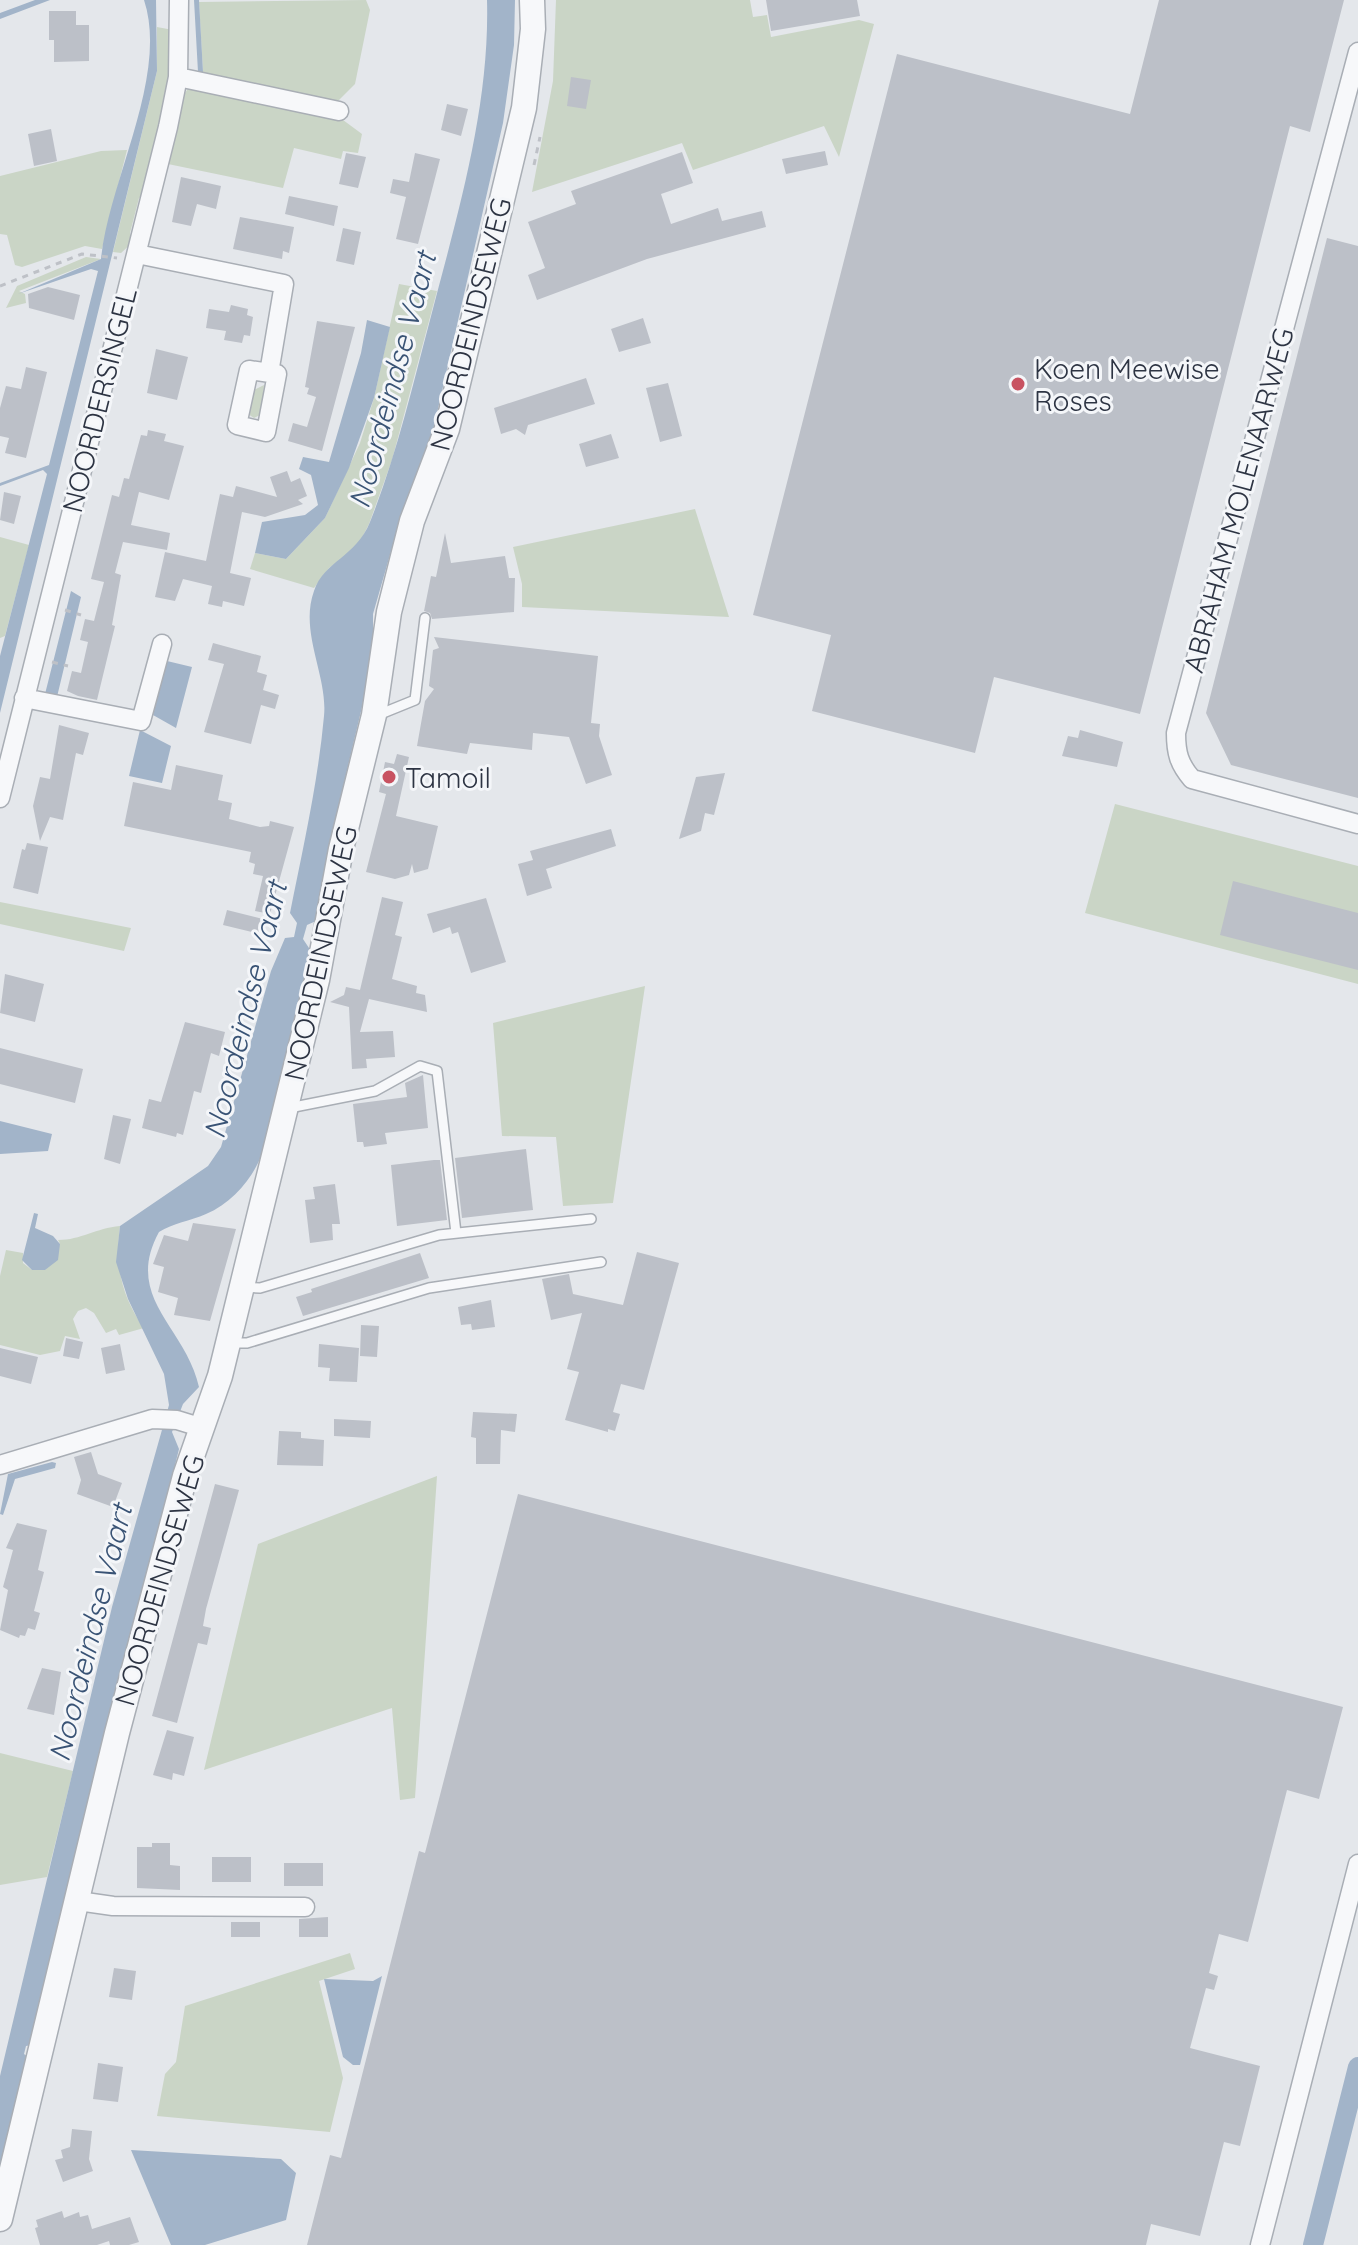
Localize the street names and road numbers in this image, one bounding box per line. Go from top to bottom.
street label: NOORDEINDSEWEG [422,194,518,454]
street label: NOORDERSINGEL [54,284,144,516]
street label: ABRAHAM MOLENAARWEG [1175,324,1301,676]
street label: NOORDEINDSEWEG [276,822,364,1084]
street label: NOORDEINDSEWEG [106,1450,212,1710]

